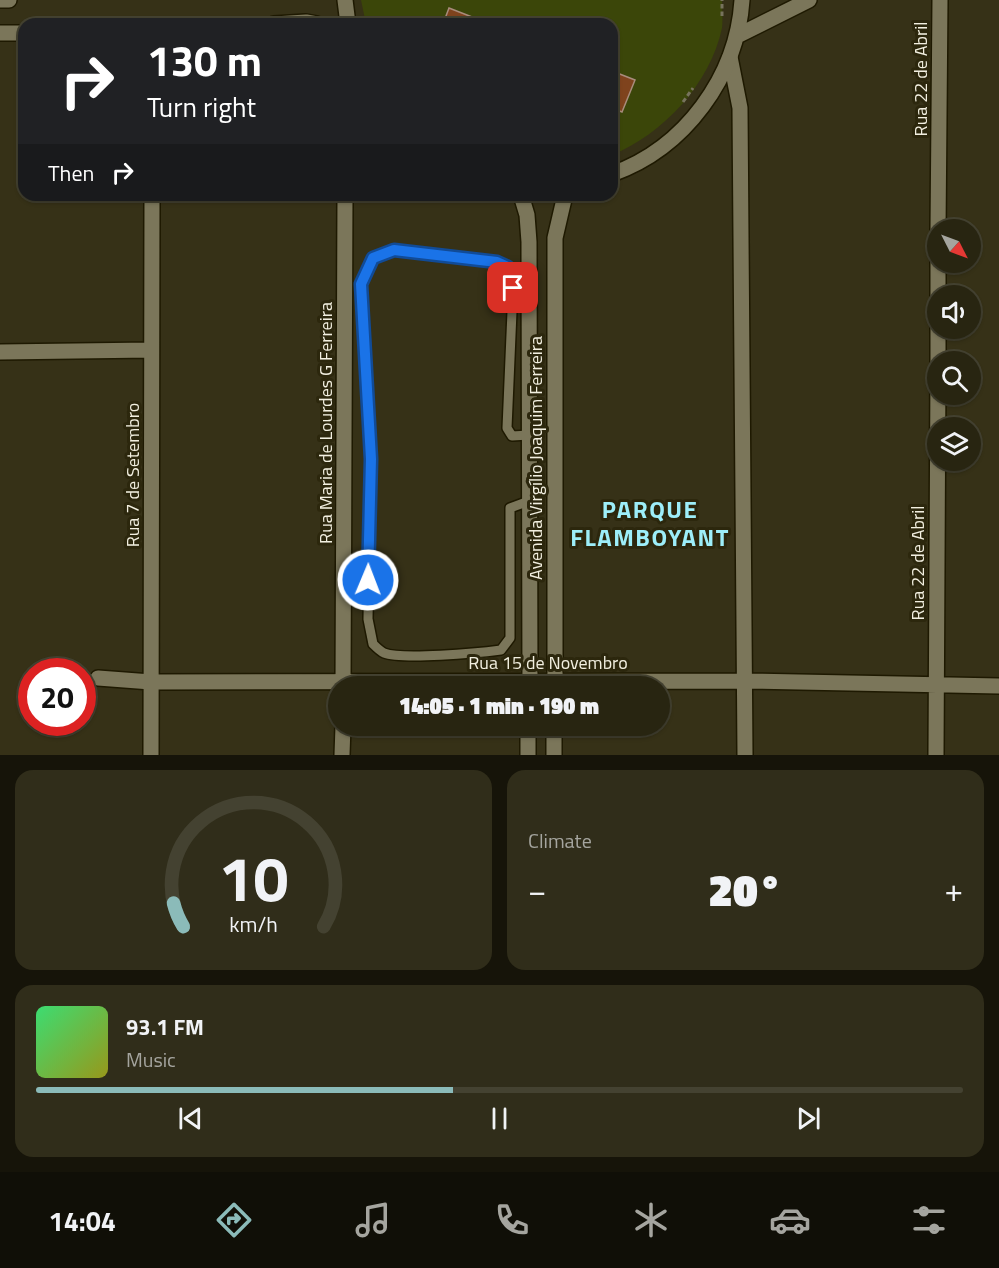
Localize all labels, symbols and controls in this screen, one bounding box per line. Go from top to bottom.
street label: Rua 22 de Abril [907,22,934,136]
text: 130 m [147,28,262,92]
icon: right [48,42,126,120]
text: Turn right [147,86,256,127]
text: Then [48,156,94,190]
icon: right [106,156,139,189]
north arrow [927,219,981,273]
map controls [927,219,981,471]
pin [487,262,538,313]
icon: arrive [496,271,529,304]
button: sound [927,285,981,339]
street label: Rua Maria de Lourdes G Ferreira [312,302,339,544]
street label: Avenida Virgílio Joaquim Ferreira [522,336,549,580]
button: search [927,351,981,405]
street label: Rua 7 de Setembro [119,403,146,547]
button: layers [927,417,981,471]
district label: PARQUE FLAMBOYANT [570,491,730,555]
street label: Rua 22 de Abril [904,506,931,620]
position arrow [336,548,400,612]
street label: Rua 15 de Novembro [468,649,628,676]
speed limit sign: 20 [18,658,96,736]
text: 14:05 · 1 min · 190 m [399,689,599,723]
text: Climate [528,825,592,856]
text: 10 [219,830,288,925]
text: 20° [708,855,783,923]
text: − [528,865,546,915]
text: + [945,865,963,915]
text: km/h [229,908,278,940]
text: 93.1 FM [126,1010,204,1044]
text: Music [126,1044,176,1075]
icon: previous [174,1102,207,1135]
icon: pause [483,1102,516,1135]
icon: next [792,1102,825,1135]
icon: directions [213,1199,255,1241]
icon: music [352,1199,394,1241]
icon: phone [491,1199,533,1241]
icon: climate [630,1199,672,1241]
icon: car [769,1199,811,1241]
icon: filters [908,1199,950,1241]
text: 14:04 [49,1200,116,1241]

